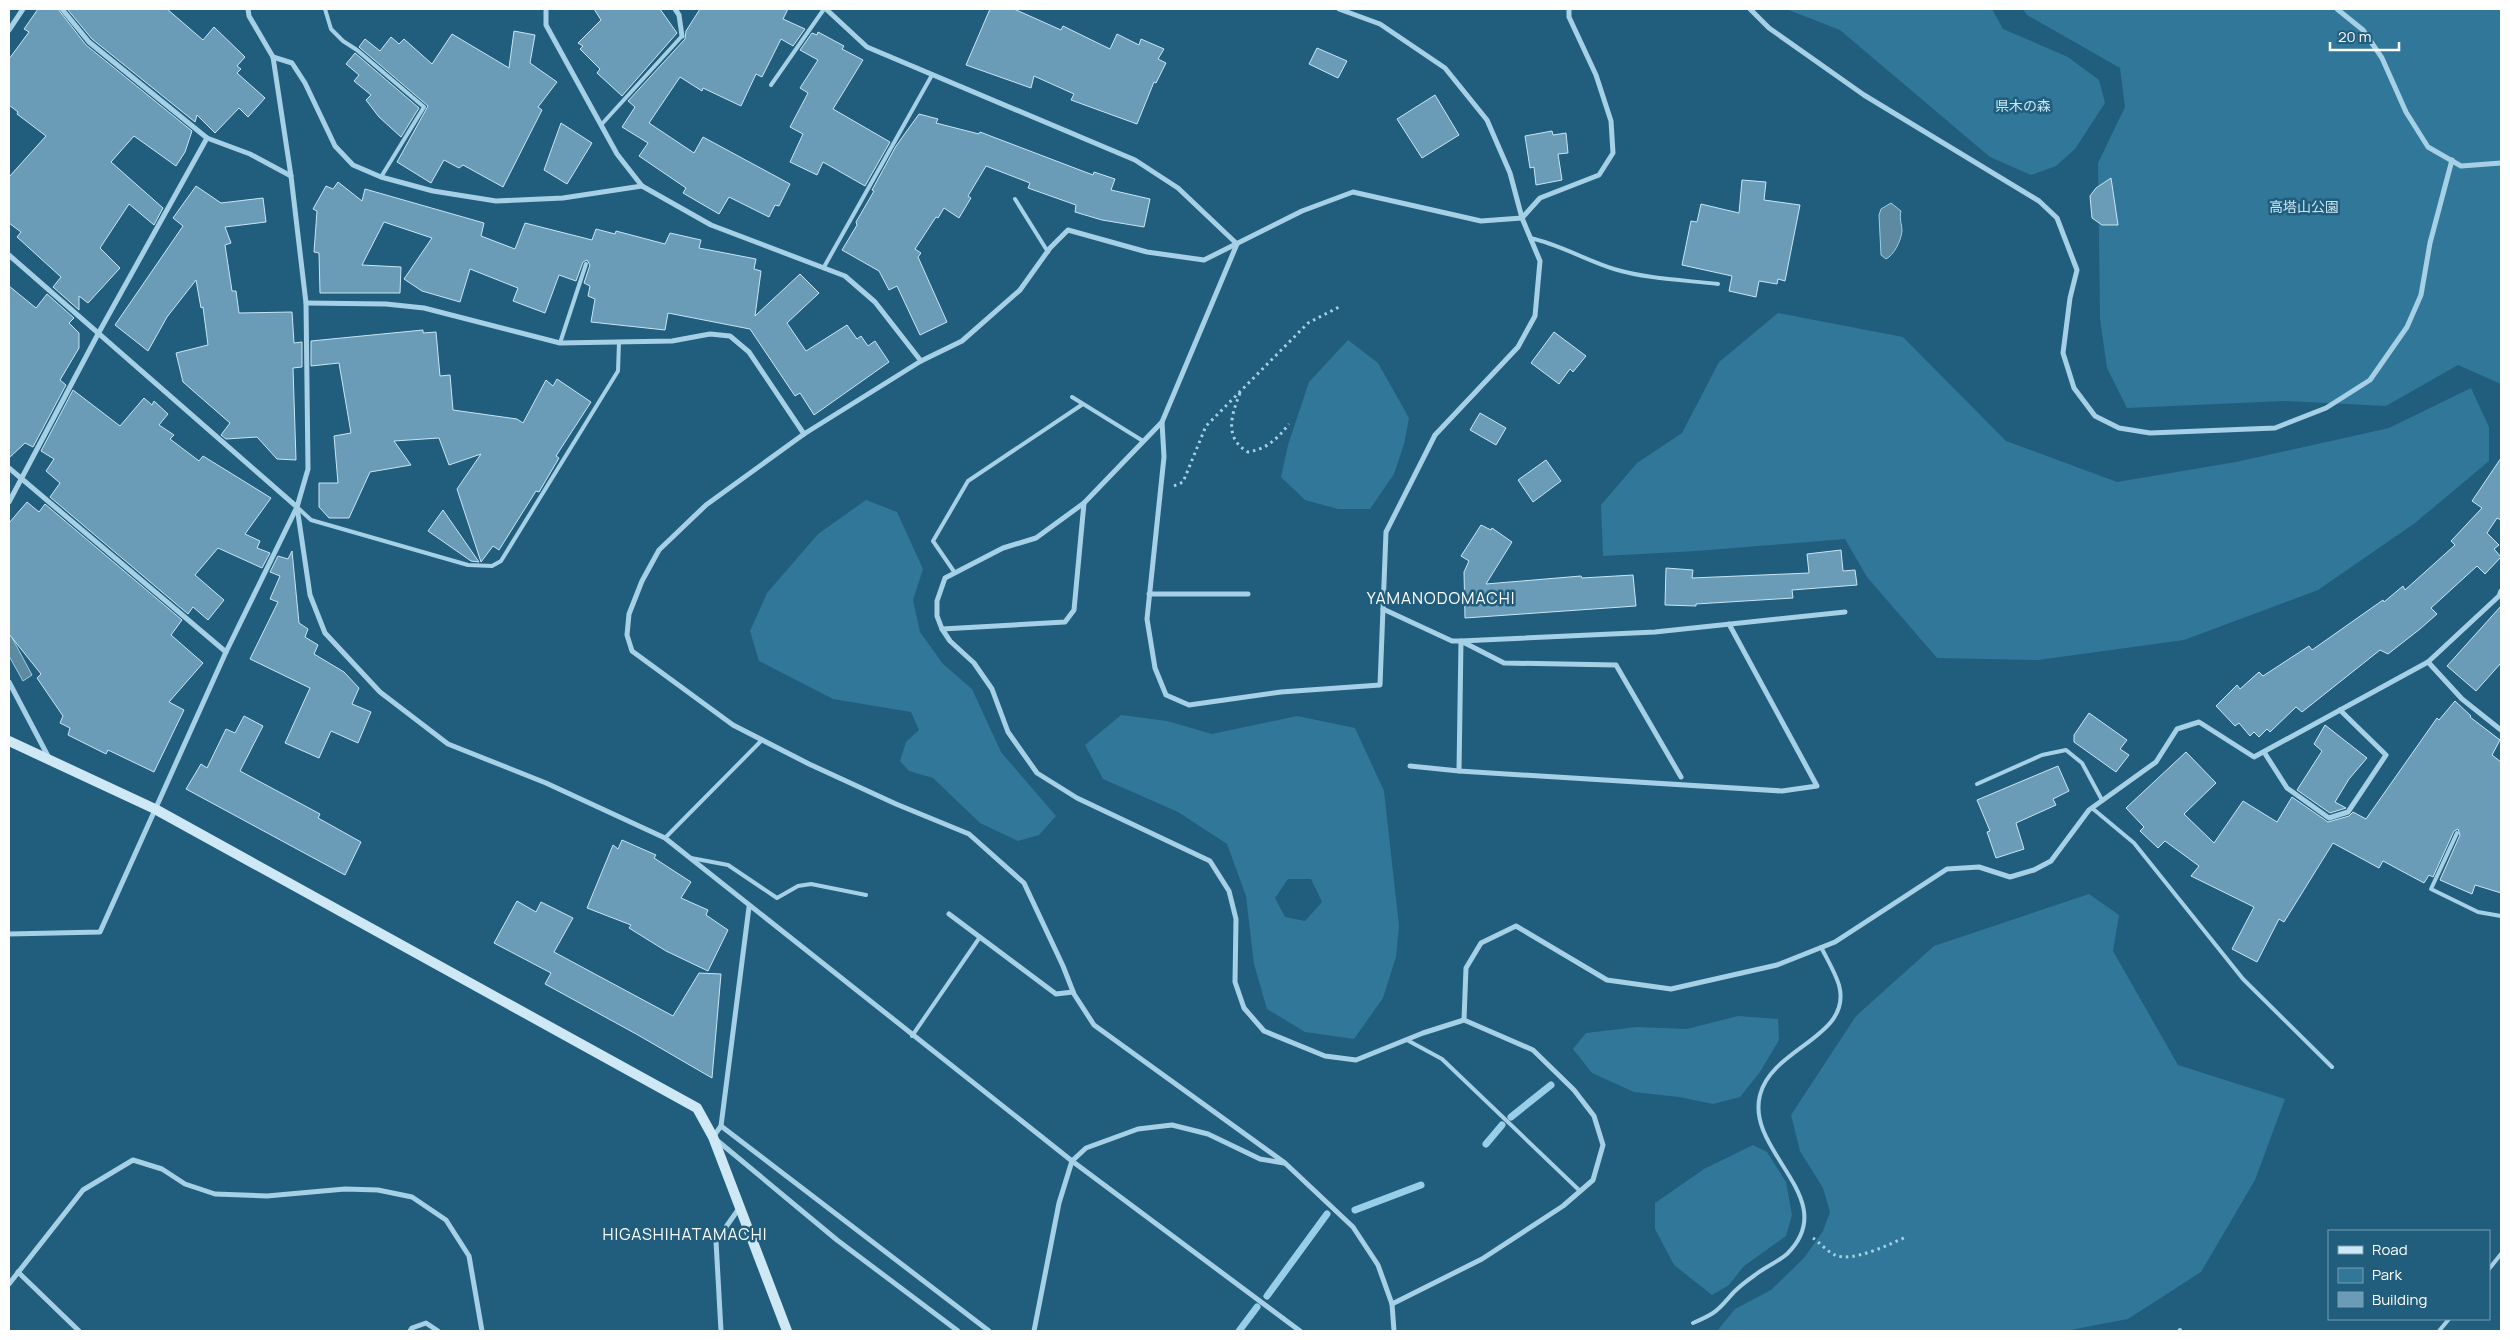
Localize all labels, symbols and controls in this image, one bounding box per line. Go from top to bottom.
scale bar [2330,20,2399,52]
text: 20 m [2338,26,2371,47]
park label: 県木の森 [1995,96,2051,115]
park label: 高塔山公園 [2269,197,2339,216]
district label: YAMANODOMACHI [1367,587,1515,609]
district label: HIGASHIHATAMACHI [603,1223,767,1245]
legend [2328,1230,2490,1320]
text: Road [2372,1239,2408,1260]
text: Park [2372,1264,2402,1285]
text: Building [2372,1289,2427,1310]

